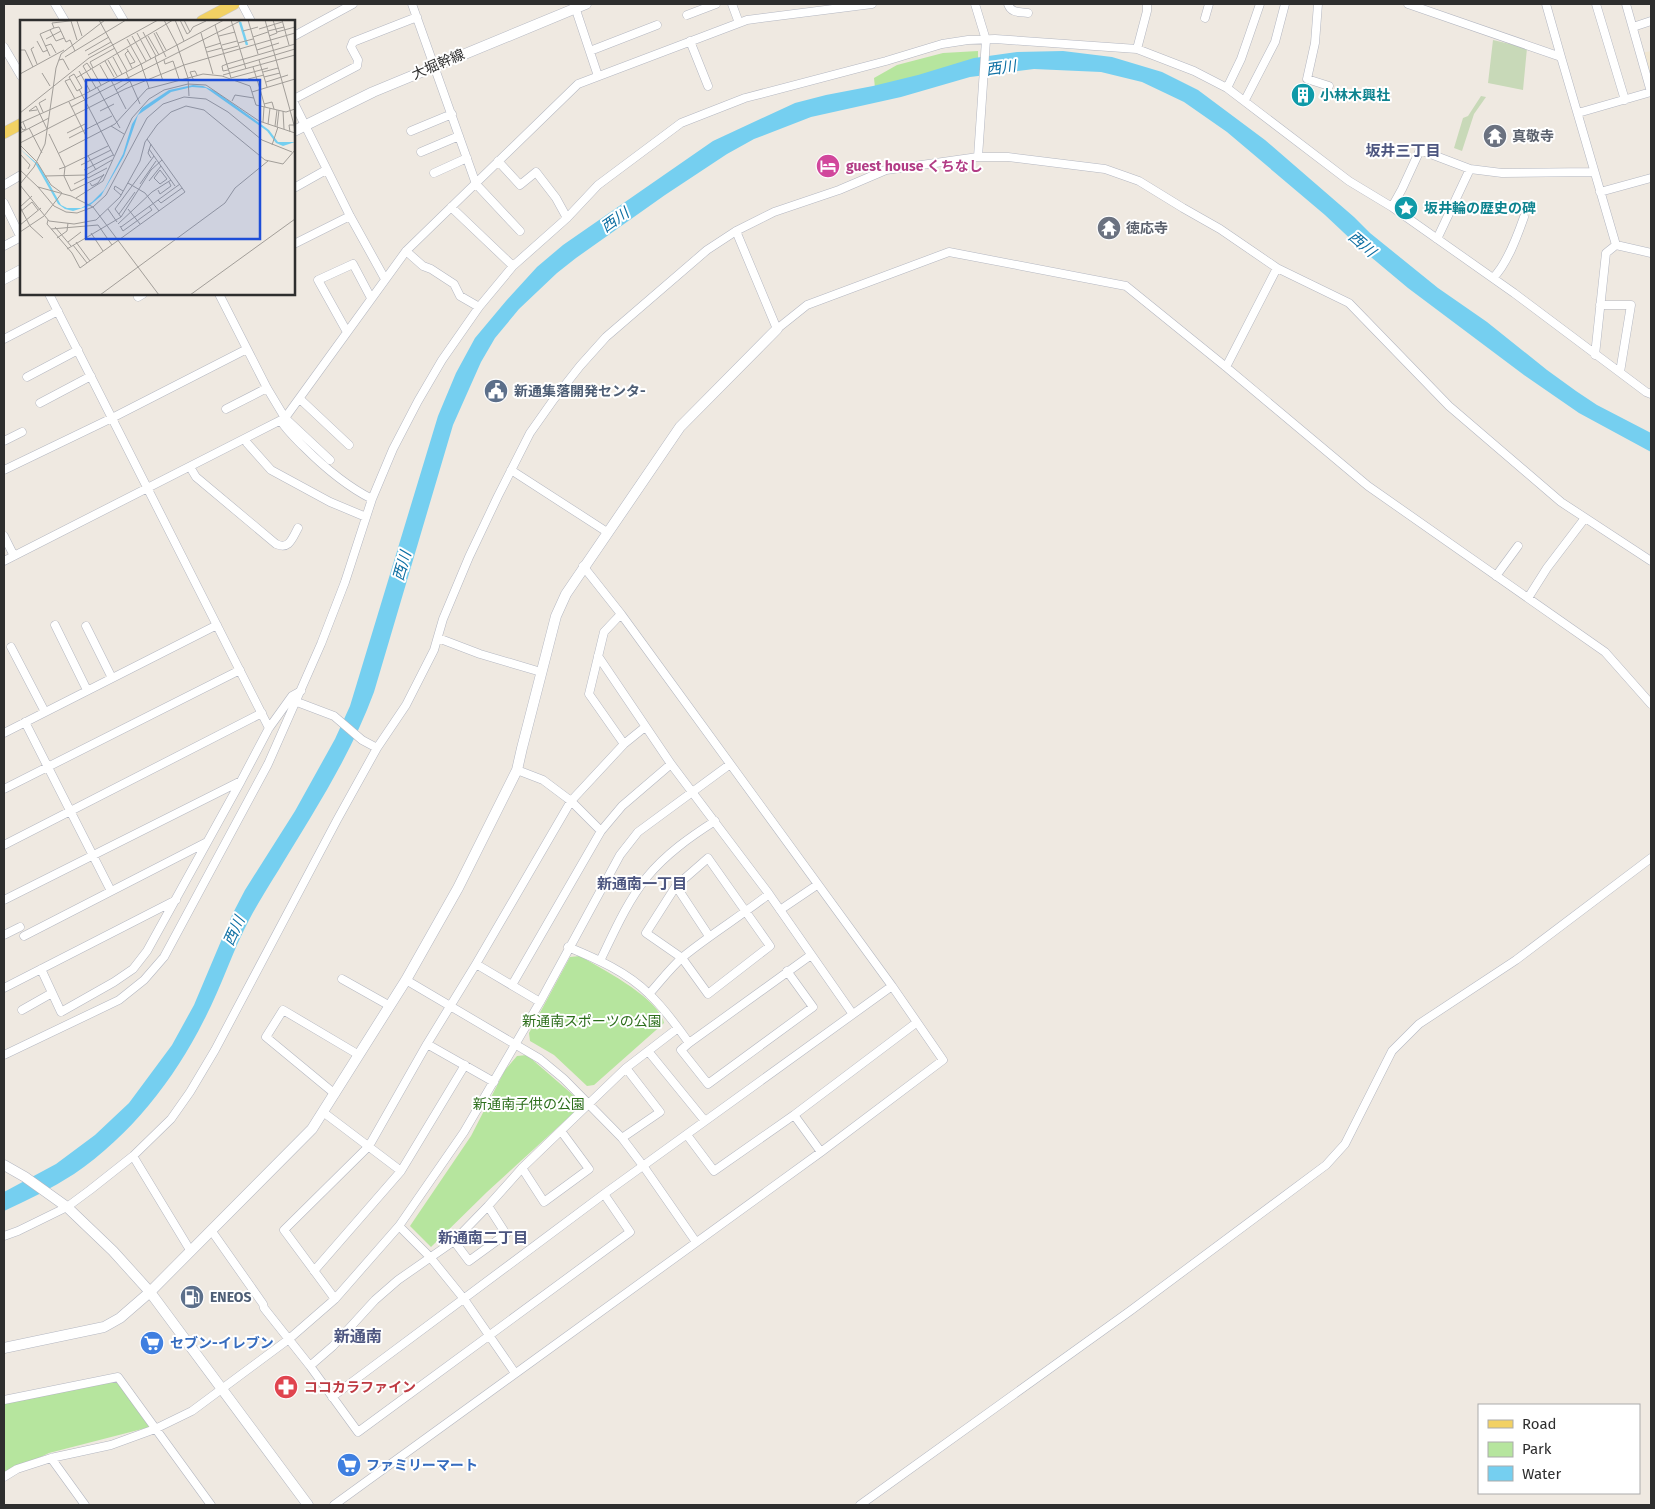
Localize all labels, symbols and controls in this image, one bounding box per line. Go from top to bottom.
inset map [20,20,295,295]
street label: 大堀幹線 [409,46,467,83]
water label: 西川 [985,57,1019,79]
building icon: 小林木興社 [1290,82,1316,108]
place label: 小林木興社 [1320,87,1390,104]
temple icon: 真敬寺 [1482,123,1508,149]
place label: 真敬寺 [1512,128,1554,145]
district label: 坂井三丁目 [1365,142,1441,160]
hotel icon: guest house くちなし [815,153,841,179]
place label: guest house くちなし [846,158,983,175]
place icon: 坂井輪の歴史の碑 [1393,195,1419,221]
place label: 坂井輪の歴史の碑 [1424,200,1536,217]
water label: 西川 [598,203,634,236]
temple icon: 徳応寺 [1096,215,1122,241]
place label: 徳応寺 [1126,220,1168,237]
water label: 西川 [1345,227,1381,262]
public building icon: 新通集落開発センタ- [483,378,509,404]
place label: 新通集落開発センタ- [514,383,646,400]
water label: 西川 [389,547,415,583]
district label: 新通南一丁目 [597,875,687,893]
water label: 西川 [220,912,249,948]
park label: 新通南スポーツの公園 [522,1013,662,1030]
park label: 新通南子供の公園 [473,1096,585,1113]
district label: 新通南二丁目 [438,1229,528,1247]
fuel station icon: ENEOS [179,1284,205,1310]
place label: ENEOS [210,1289,252,1306]
district label: 新通南 [334,1327,382,1346]
supermarket icon: セブン-イレブン [139,1330,165,1356]
place label: セブン-イレブン [170,1335,274,1352]
pharmacy icon: ココカラファイン [273,1374,299,1400]
place label: ココカラファイン [304,1379,416,1396]
legend [1478,1404,1640,1494]
text: Road [1522,1415,1557,1433]
text: Park [1522,1440,1552,1458]
supermarket icon: ファミリーマート [336,1452,362,1478]
place label: ファミリーマート [366,1457,478,1474]
text: Water [1522,1465,1561,1483]

